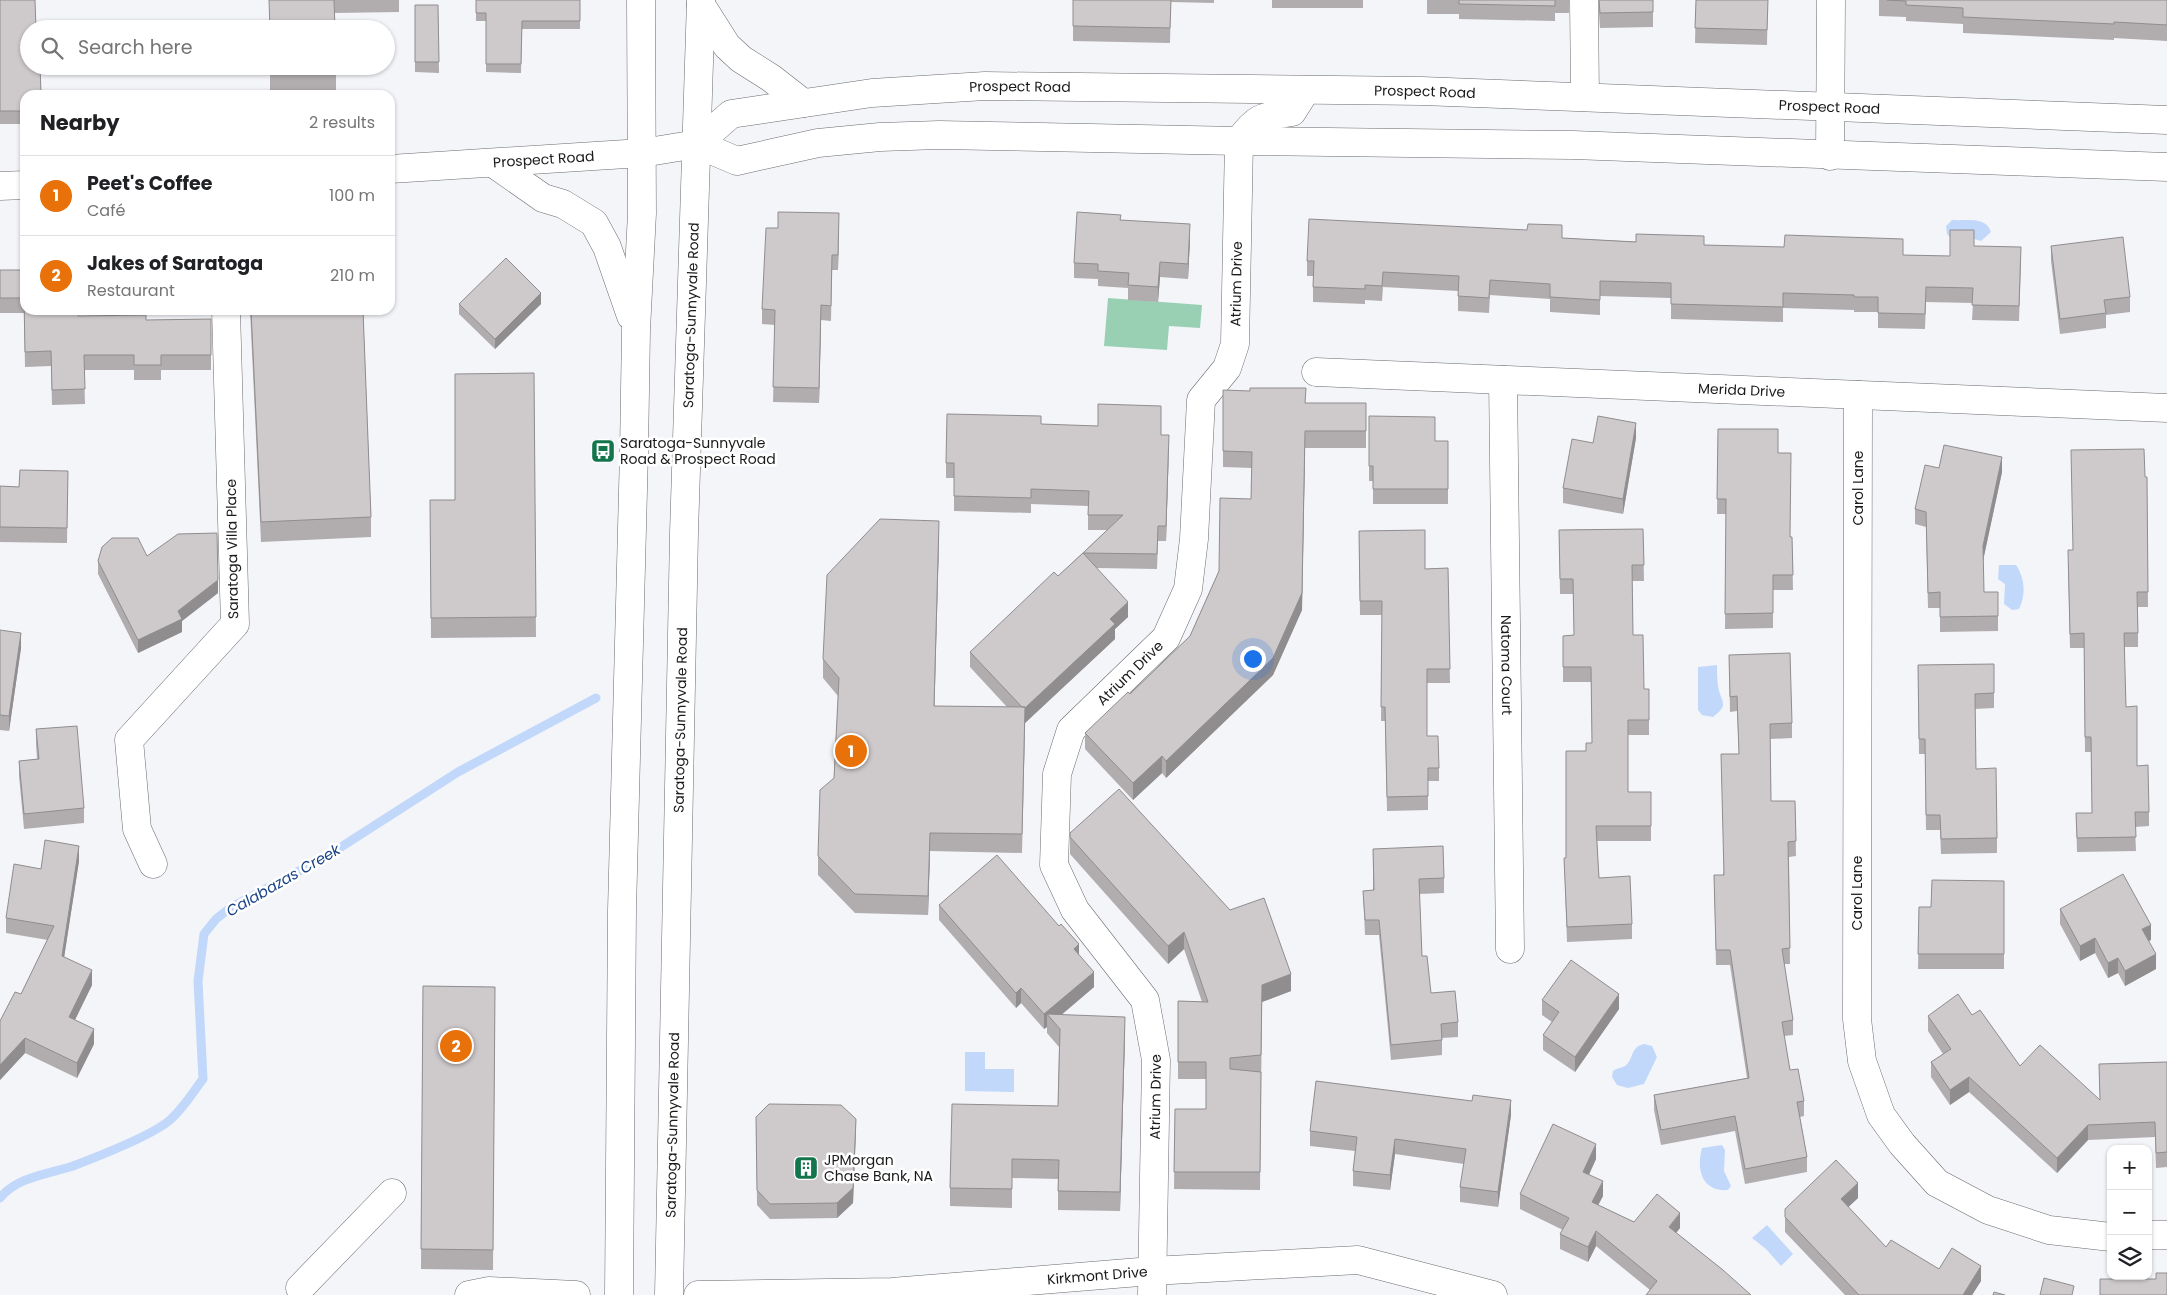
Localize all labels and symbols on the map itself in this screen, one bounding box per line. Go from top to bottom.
street label: Prospect Road [969,76,1071,97]
street label: Prospect Road [1374,80,1476,103]
street label: Prospect Road [1778,95,1881,119]
street label: Prospect Road [492,146,595,172]
street label: Saratoga-Sunnyvale Road [678,222,704,408]
street label: Atrium Drive [1225,241,1247,327]
street label: Merida Drive [1698,378,1786,402]
place label: Saratoga-Sunnyvale Road & Prospect Road [620,433,776,469]
bus stop icon: Saratoga-Sunnyvale Road & Prospect Road [590,438,616,464]
street label: Carol Lane [1848,450,1868,525]
street label: Saratoga Villa Place [221,478,243,619]
street label: Natoma Court [1496,615,1517,715]
street label: Saratoga-Sunnyvale Road [668,627,692,813]
street label: Atrium Drive [1092,636,1168,710]
your location [1240,646,1266,672]
pin: 1 [835,732,867,770]
water label: Calabazas Creek [222,838,345,921]
street label: Carol Lane [1847,855,1867,930]
pin: 2 [440,1027,472,1065]
street label: Saratoga-Sunnyvale Road [661,1032,684,1218]
street label: Atrium Drive [1145,1052,1166,1140]
place label: JPMorgan Chase Bank, NA [824,1150,933,1186]
building icon: JPMorgan Chase Bank, NA [793,1155,819,1181]
street label: Kirkmont Drive [1046,1261,1149,1289]

